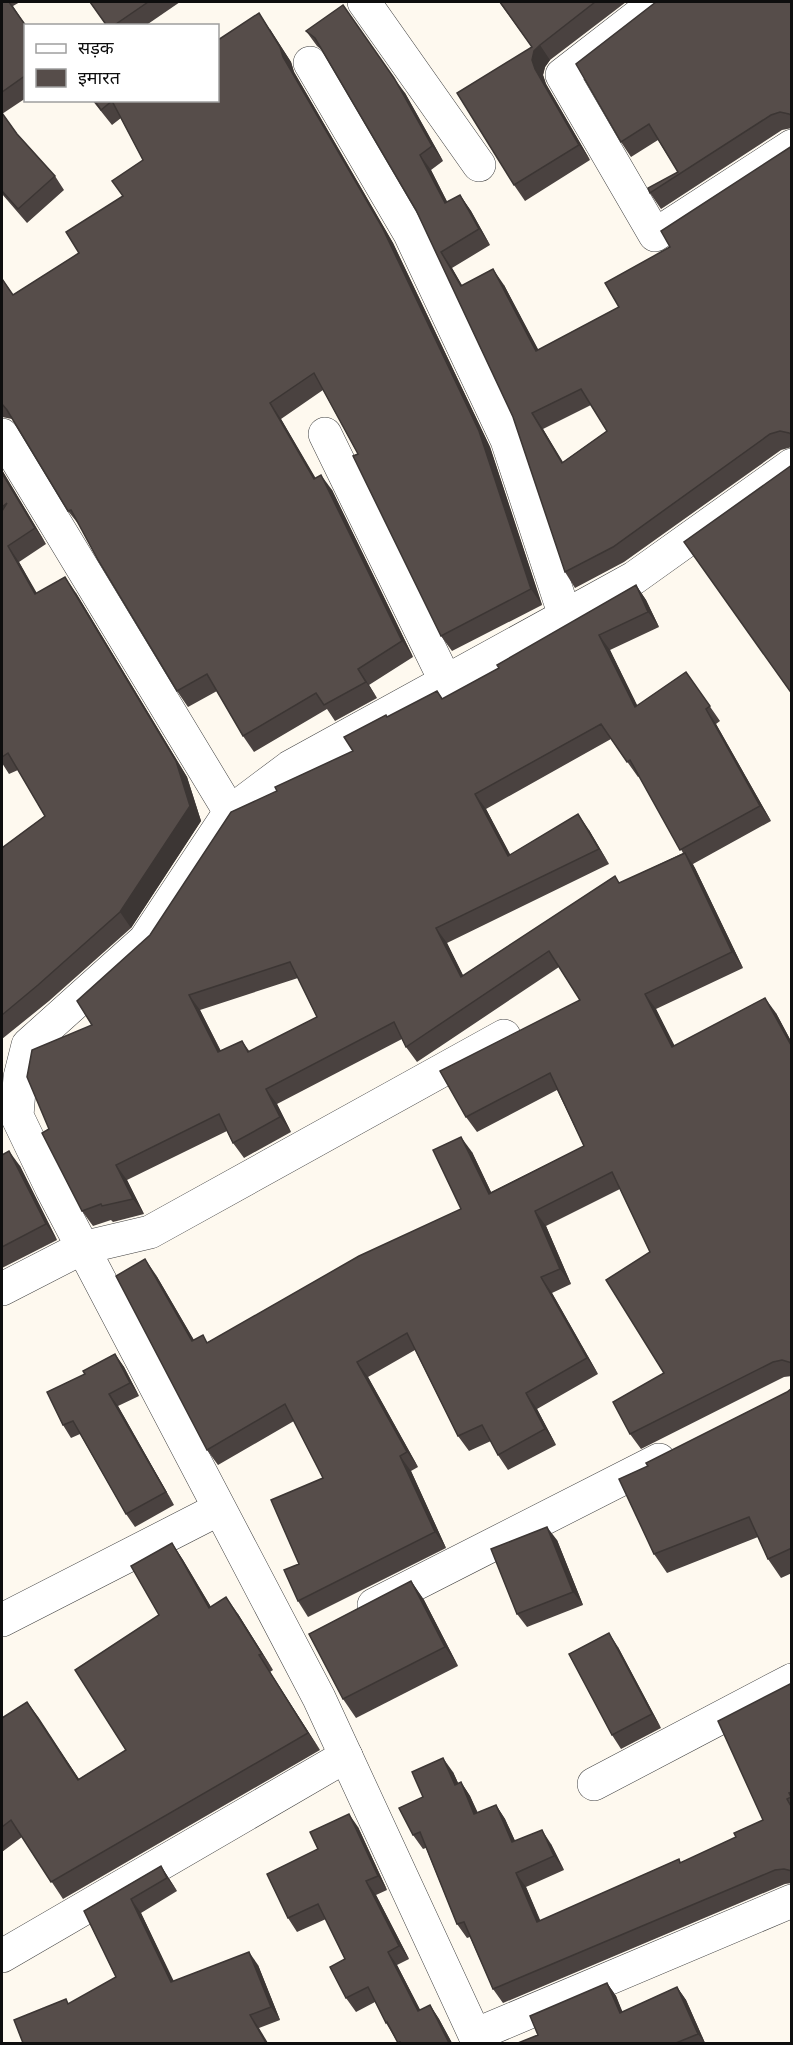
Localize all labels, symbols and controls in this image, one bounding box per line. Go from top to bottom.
legend [24,24,219,102]
text: सड़क [78,36,115,59]
text: इमारत [78,66,121,89]

